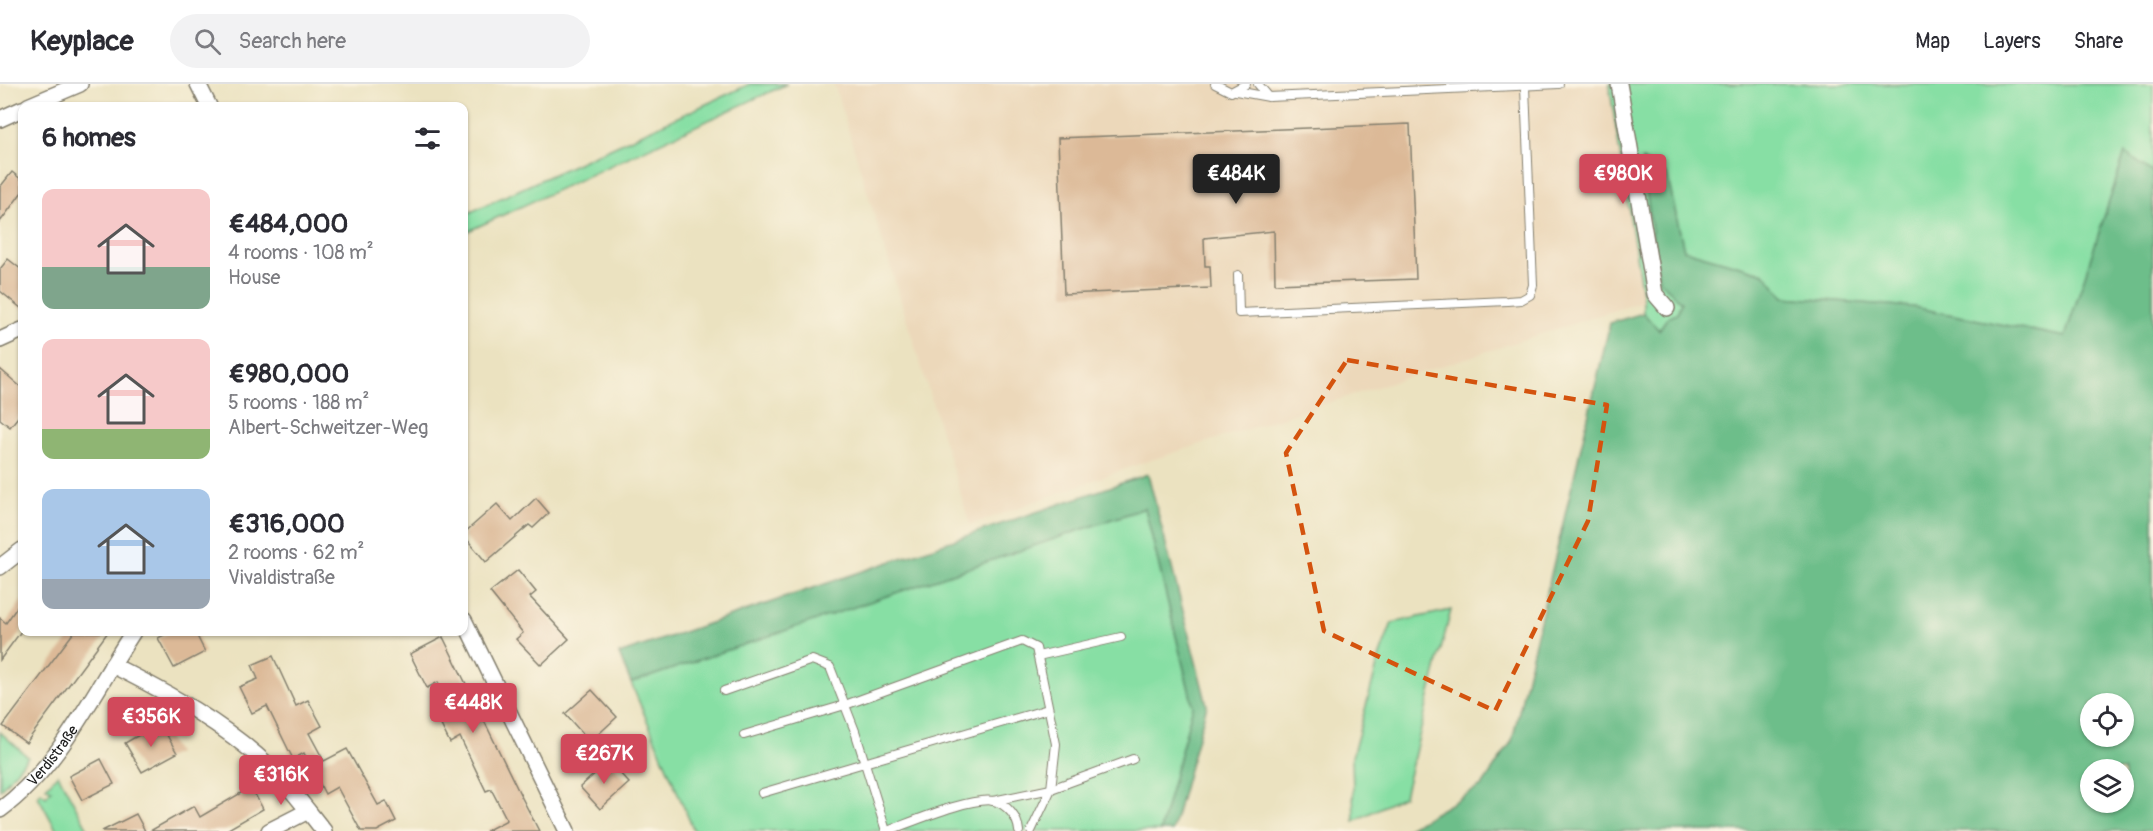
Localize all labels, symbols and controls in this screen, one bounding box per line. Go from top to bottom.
search box [170,14,590,68]
text: Keyplace [30,24,134,59]
icon: search [191,25,224,58]
text: Search here [239,27,346,55]
text: Map [1915,28,1950,55]
text: Layers [1983,28,2041,55]
text: Share [2074,28,2123,55]
text: 6 homes [42,122,136,154]
icon: filters [411,122,444,155]
pin: €484K [1194,154,1278,205]
pin: €980K [1581,154,1665,205]
text: €484K [1207,161,1265,186]
text: €980K [1593,161,1653,186]
text: €484,000 [228,208,348,240]
icon: home [90,213,162,285]
text: 4 rooms · 108 m² [228,240,374,265]
text: House [228,265,280,290]
text: €980,000 [228,358,349,390]
icon: home [90,363,162,435]
text: 5 rooms · 188 m² [228,390,369,415]
text: Albert-Schweitzer-Weg [228,415,428,440]
text: €316,000 [228,508,345,540]
icon: home [90,513,162,585]
text: 2 rooms · 62 m² [228,540,364,565]
text: Vivaldistraße [228,565,335,590]
pin: €448K [431,683,515,734]
text: €448K [444,690,502,715]
map controls [2080,693,2134,813]
button: locate [2080,693,2134,747]
pin: €356K [109,697,193,748]
text: €356K [122,704,180,729]
street label: Verdistraße [23,721,83,790]
pin: €267K [562,734,646,785]
text: €267K [575,741,633,766]
pin: €316K [239,755,323,806]
button: layers [2080,759,2134,813]
text: €316K [253,762,309,787]

